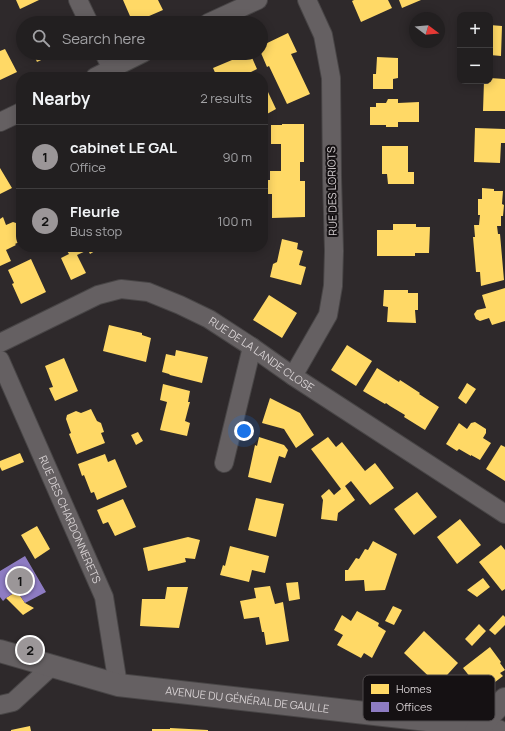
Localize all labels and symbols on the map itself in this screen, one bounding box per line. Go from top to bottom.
north arrow [409,12,445,48]
street label: RUE DES LORIOTS [323,146,340,236]
street label: RUE DE LA LANDE CLOSE [206,313,317,395]
your location [234,421,254,441]
street label: RUE DES CHARDONNERETS [36,453,105,586]
pin: 1 [7,566,33,596]
pin: 2 [17,635,43,665]
legend [363,675,495,721]
text: Homes [396,681,432,696]
street label: AVENUE DU GÉNÉRAL DE GAULLE [165,682,330,716]
text: Offices [396,699,432,714]

